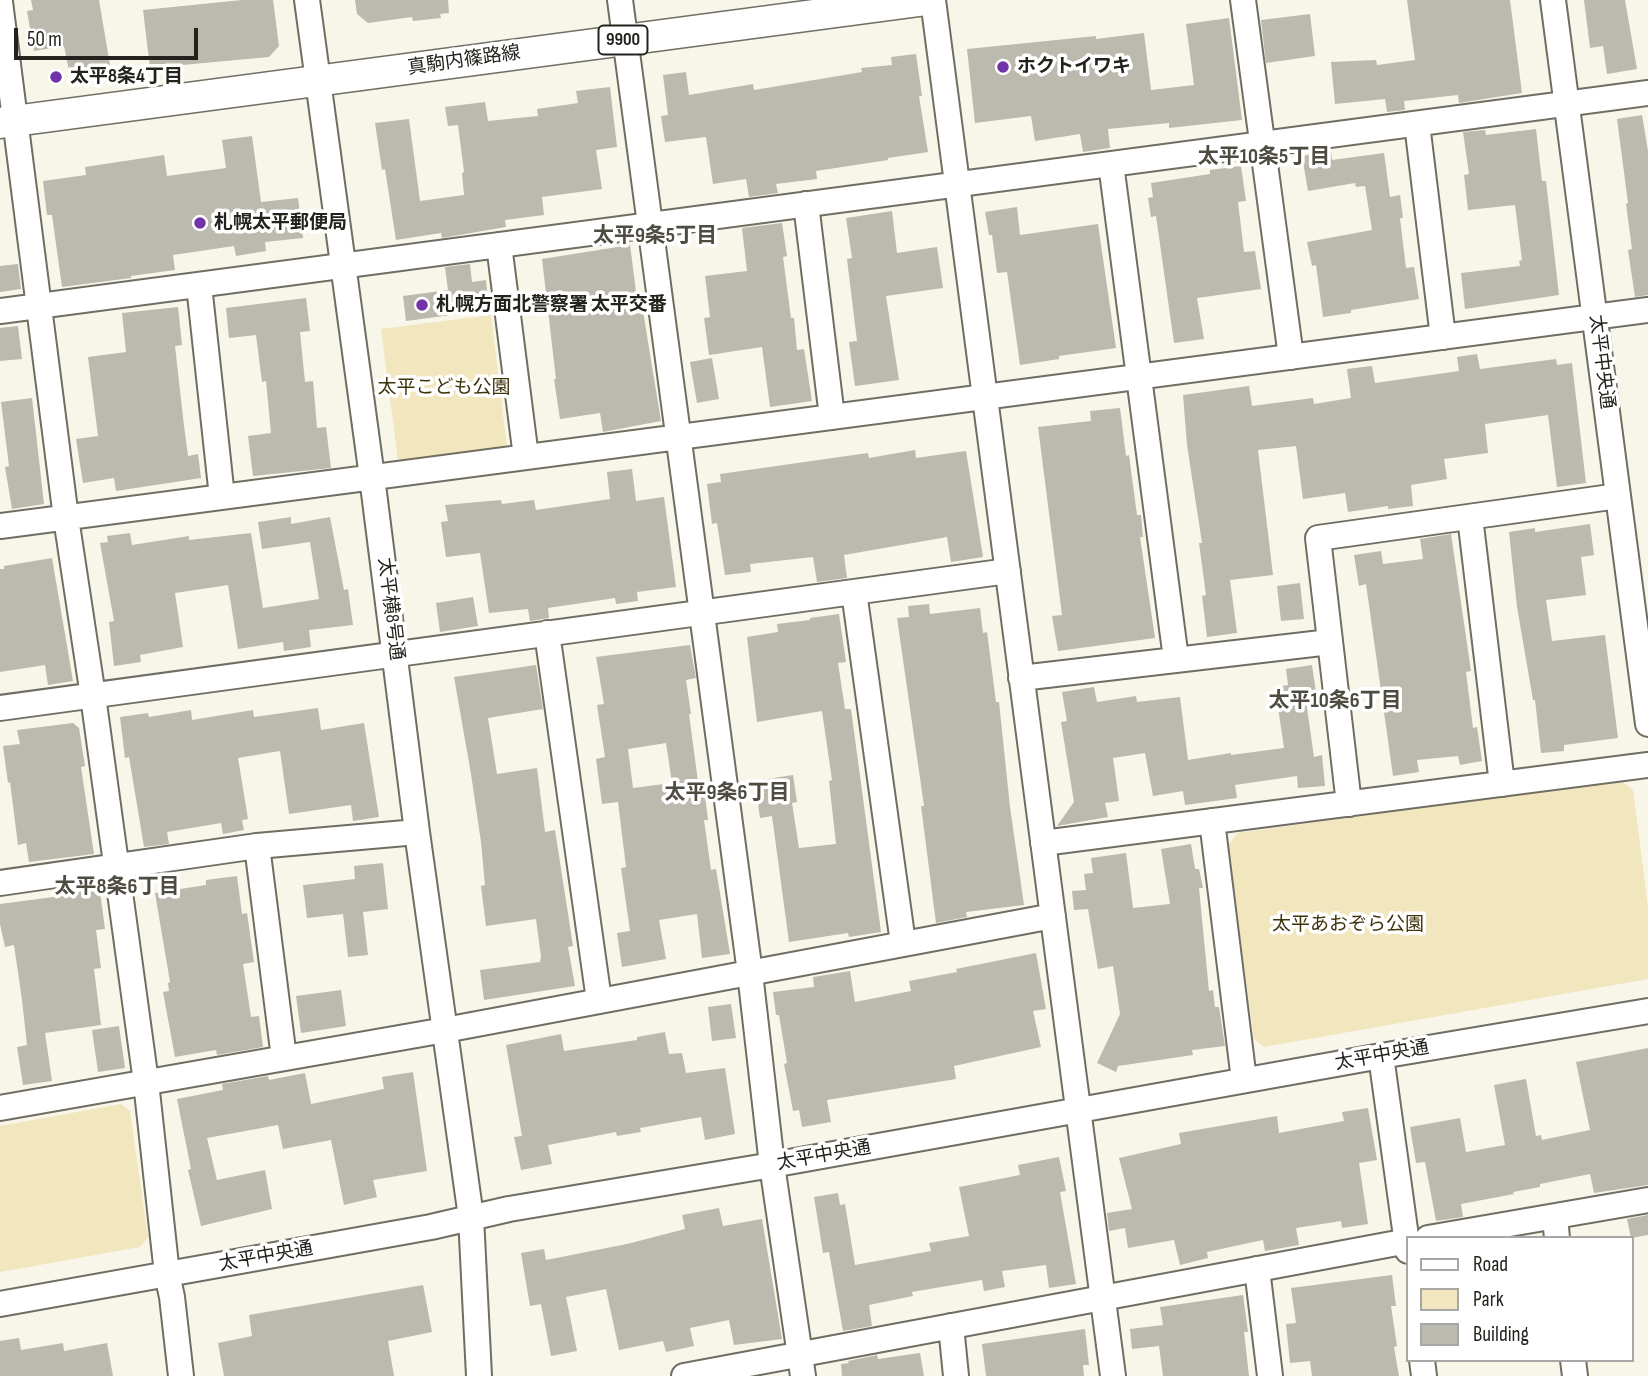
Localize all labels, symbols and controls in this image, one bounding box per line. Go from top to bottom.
scale bar [18,14,201,58]
road number: 9900 [598,26,648,55]
text: 50 m [27,27,62,52]
street label: 真駒内篠路線 [406,42,522,80]
place label: ホクトイワキ [1017,56,1131,78]
marker: ホクトイワキ [995,59,1011,75]
place label: 太平8条4丁目 [70,66,183,88]
marker: 太平8条4丁目 [48,69,64,85]
district label: 太平10条5丁目 [1198,145,1330,171]
place label: 札幌太平郵便局 [214,212,347,234]
marker: 札幌太平郵便局 [192,215,208,231]
district label: 太平9条5丁目 [593,224,717,250]
place label: 札幌方面北警察署 太平交番 [436,294,667,316]
marker: 札幌方面北警察署 太平交番 [414,297,430,313]
street label: 太平中央通 [1584,313,1618,411]
park label: 太平こども公園 [378,377,510,399]
street label: 太平横8号通 [372,556,408,662]
district label: 太平10条6丁目 [1268,689,1402,715]
district label: 太平9条6丁目 [665,781,789,807]
district label: 太平8条6丁目 [55,875,179,901]
park label: 太平あおぞら公園 [1272,914,1424,936]
street label: 太平中央通 [1333,1037,1431,1075]
street label: 太平中央通 [775,1137,873,1175]
legend [1406,1236,1634,1362]
street label: 太平中央通 [217,1238,315,1276]
text: Road [1473,1252,1508,1277]
text: Park [1473,1287,1504,1312]
text: Building [1473,1322,1529,1347]

